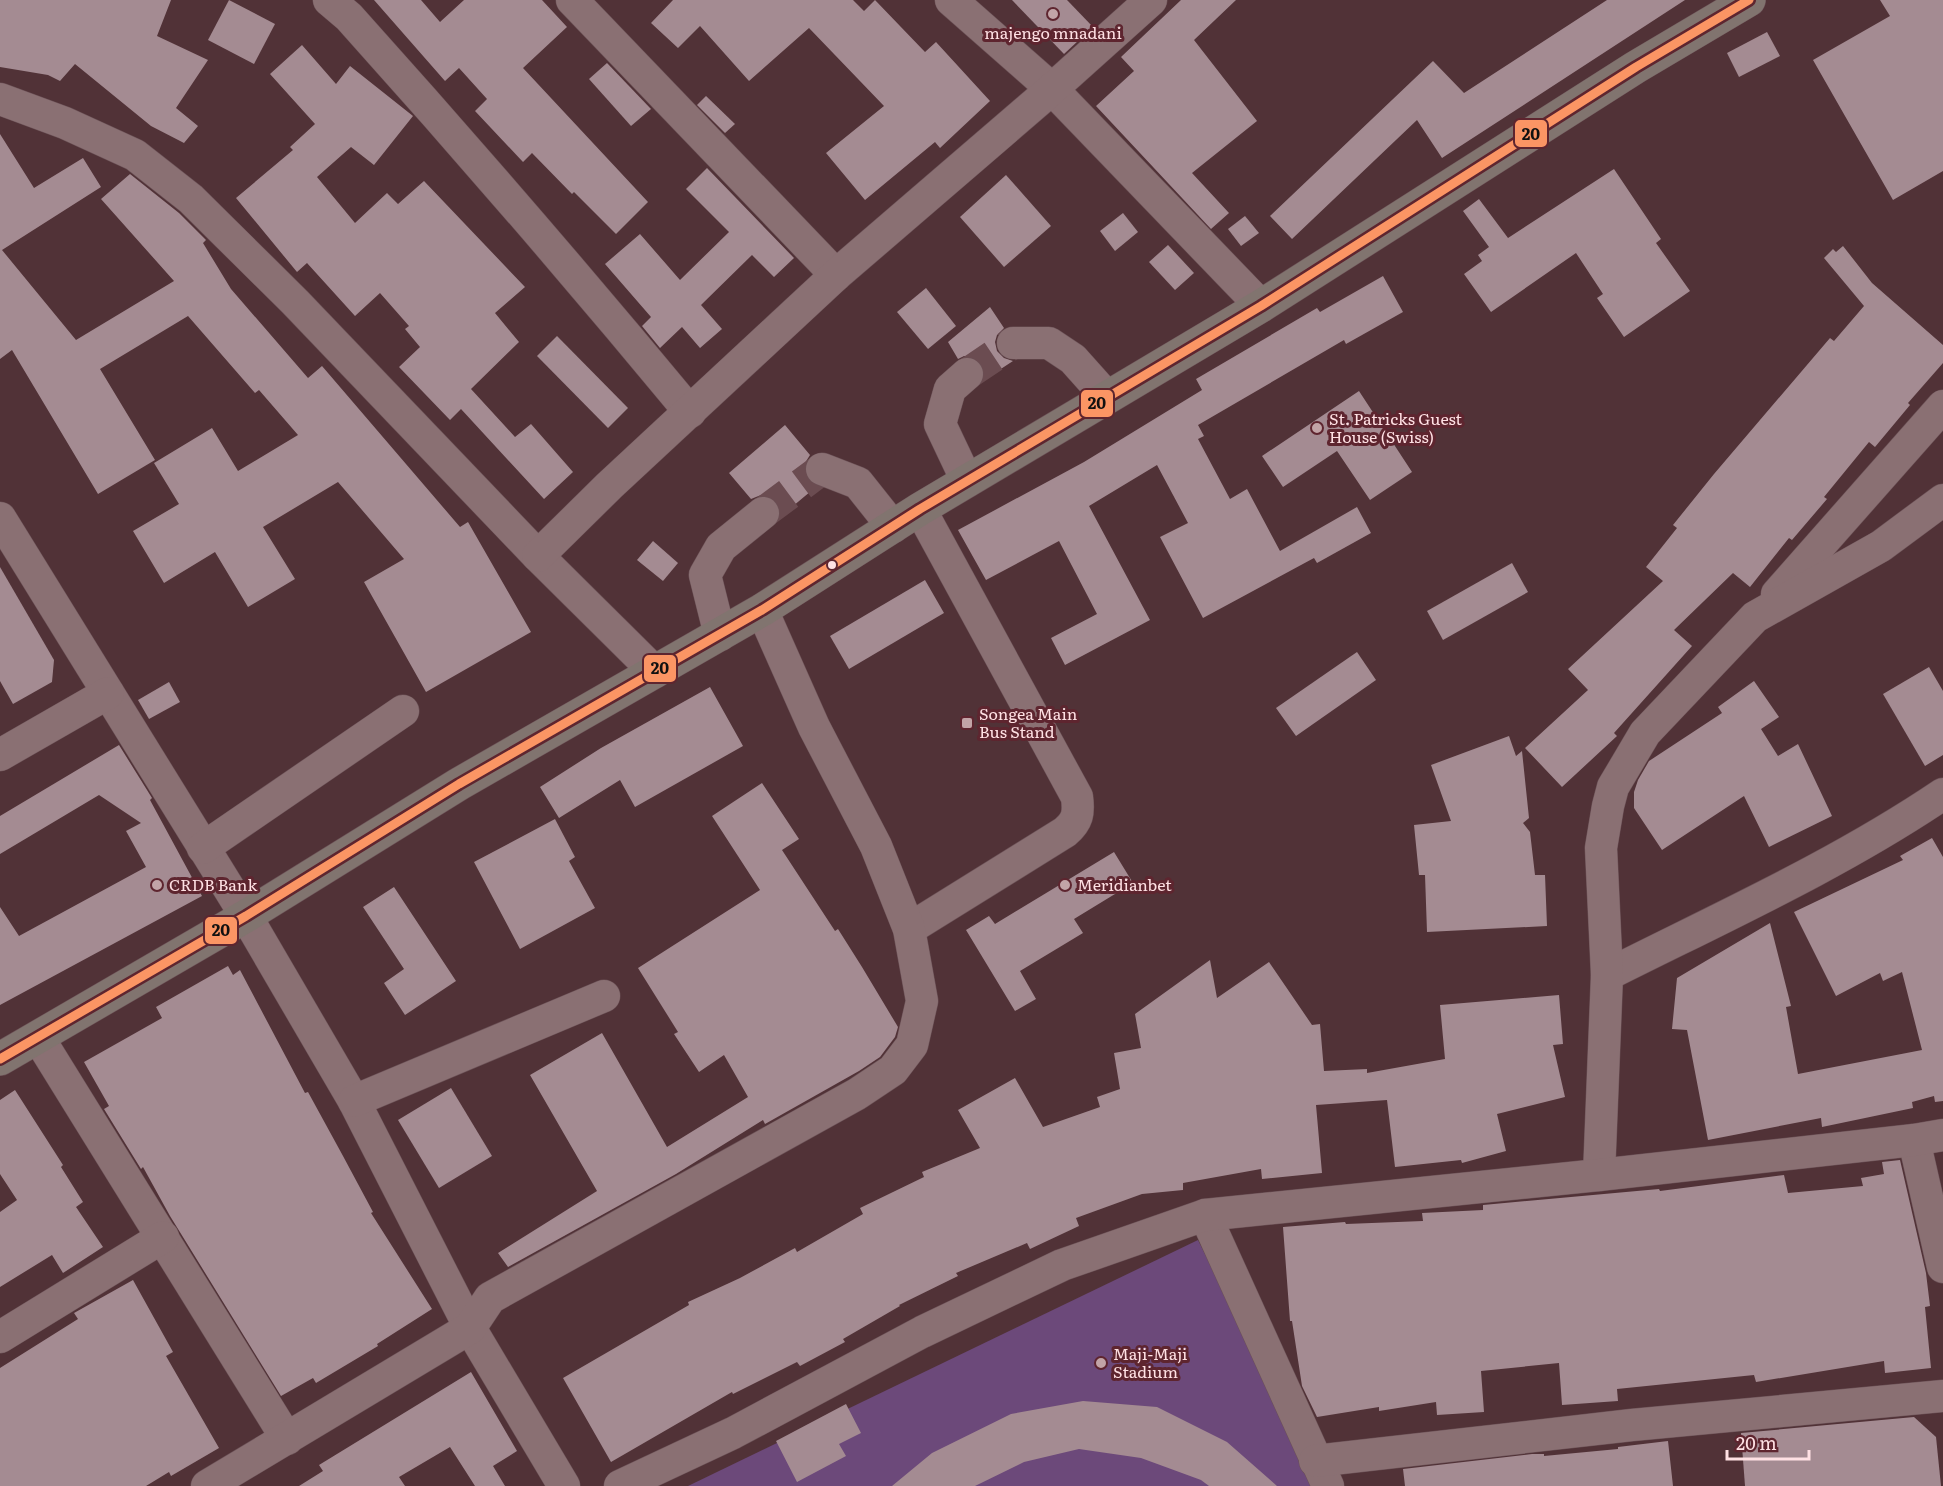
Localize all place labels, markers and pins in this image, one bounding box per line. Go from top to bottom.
marker: majengo mnadani [1046,7,1060,21]
place label: majengo mnadani [984,20,1122,44]
place label: St. Patricks Guest House (Swiss) [1329,406,1463,448]
marker: St. Patricks Guest House (Swiss) [1310,421,1324,435]
unlabelled marker [826,559,838,571]
place label: Songea Main Bus Stand [979,701,1078,743]
marker: Songea Main Bus Stand [960,716,974,730]
place label: CRDB Bank [169,872,257,896]
place label: Meridianbet [1077,872,1172,896]
marker: CRDB Bank [150,878,164,892]
marker: Meridianbet [1058,878,1072,892]
place label: Maji-Maji Stadium [1113,1341,1187,1383]
marker: Maji-Maji Stadium [1094,1356,1108,1370]

